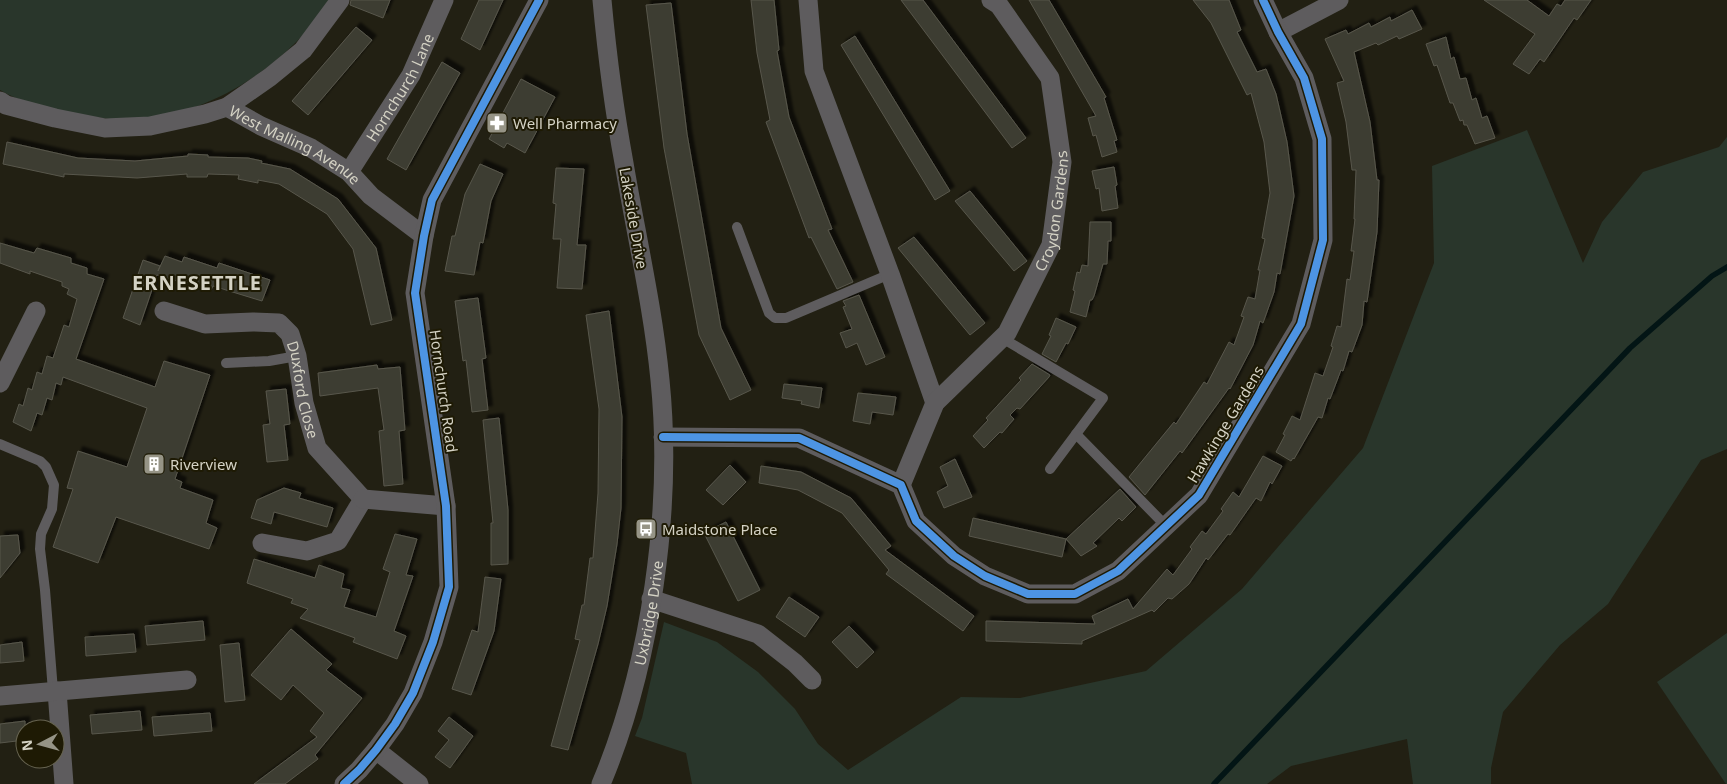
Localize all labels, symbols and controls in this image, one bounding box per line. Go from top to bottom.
street label: Hornchurch Lane [361,30,438,145]
street label: West Malling Avenue [226,100,365,188]
pharmacy icon: Well Pharmacy [485,111,509,135]
place label: Well Pharmacy [513,113,617,133]
street label: Croydon Gardens [1030,150,1072,274]
street label: Lakeside Drive [615,166,653,270]
district label: ERNESETTLE [132,269,262,296]
street label: Hornchurch Road [425,328,463,454]
street label: Duxford Close [283,338,324,441]
street label: Hawkinge Gardens [1182,362,1268,486]
building icon: Riverview [142,452,166,476]
place label: Riverview [170,454,237,474]
bus stop icon: Maidstone Place [634,517,658,541]
place label: Maidstone Place [662,519,777,539]
street label: Uxbridge Drive [629,559,667,668]
north arrow [15,719,65,769]
text: N [17,739,37,752]

